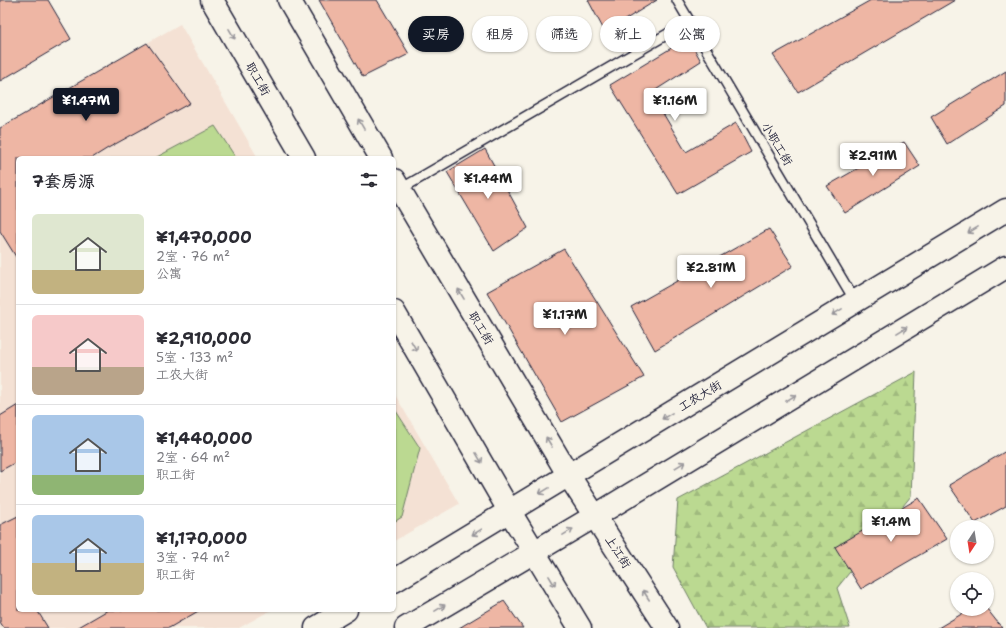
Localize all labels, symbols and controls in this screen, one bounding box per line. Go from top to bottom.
chip: 买房 [408,16,464,52]
chip: 租房 [472,16,528,52]
chip: 筛选 [536,16,592,52]
chip: 新上 [600,16,656,52]
chip: 公寓 [664,16,720,52]
one-way arrow [228,28,236,40]
street label: 职工街 [242,59,274,99]
pin: ¥1.47M [53,88,119,122]
pin: ¥1.16M [642,88,708,122]
text: ¥1.47M [62,92,110,109]
text: ¥1.16M [653,92,697,109]
one-way arrow [357,118,365,130]
street label: 小职工街 [758,119,796,169]
pin: ¥2.91M [840,143,906,177]
text: ¥2.91M [849,147,897,164]
pin: ¥1.44M [455,166,521,200]
icon: filters [358,169,380,191]
text: 7套房源 [32,170,95,192]
text: ¥1.44M [464,170,512,187]
text: ¥1,470,000 [156,226,252,248]
one-way arrow [968,226,979,234]
icon: home [64,230,112,278]
text: 2室 · 76 m² [156,248,230,265]
pin: ¥2.81M [678,255,744,289]
text: ¥2.81M [686,259,736,276]
text: 公寓 [156,265,182,282]
one-way arrow [457,288,465,300]
pin: ¥1.17M [532,302,598,336]
text: ¥1.17M [543,306,587,323]
street label: 职工街 [465,308,497,348]
one-way arrow [831,308,843,316]
one-way arrow [896,326,908,334]
text: ¥2,910,000 [156,327,252,349]
icon: home [64,331,112,379]
one-way arrow [410,340,418,352]
text: 5室 · 133 m² [156,349,233,366]
text: 工农大街 [156,366,208,383]
street label: 工农大街 [675,377,725,415]
one-way arrow [785,393,797,401]
one-way arrow [662,412,673,420]
text: ¥1,440,000 [156,427,253,449]
icon: home [64,431,112,479]
one-way arrow [544,437,552,449]
text: 2室 · 64 m² [156,449,230,466]
one-way arrow [476,452,484,464]
one-way arrow [674,461,685,469]
text: 职工街 [156,466,195,483]
one-way arrow [538,488,550,496]
pin: ¥1.4M [863,509,919,543]
text: ¥1.4M [871,513,911,530]
north arrow [950,520,994,564]
map controls [950,520,994,616]
text: ¥1,170,000 [156,527,248,549]
one-way arrow [471,528,483,536]
one-way arrow [562,528,574,536]
icon: home [64,531,112,579]
street label: 上江街 [601,533,635,571]
text: 3室 · 74 m² [156,549,230,566]
text: 职工街 [156,566,195,583]
button: locate [950,572,994,616]
one-way arrow [549,575,557,587]
one-way arrow [641,589,649,601]
one-way arrow [434,604,446,612]

